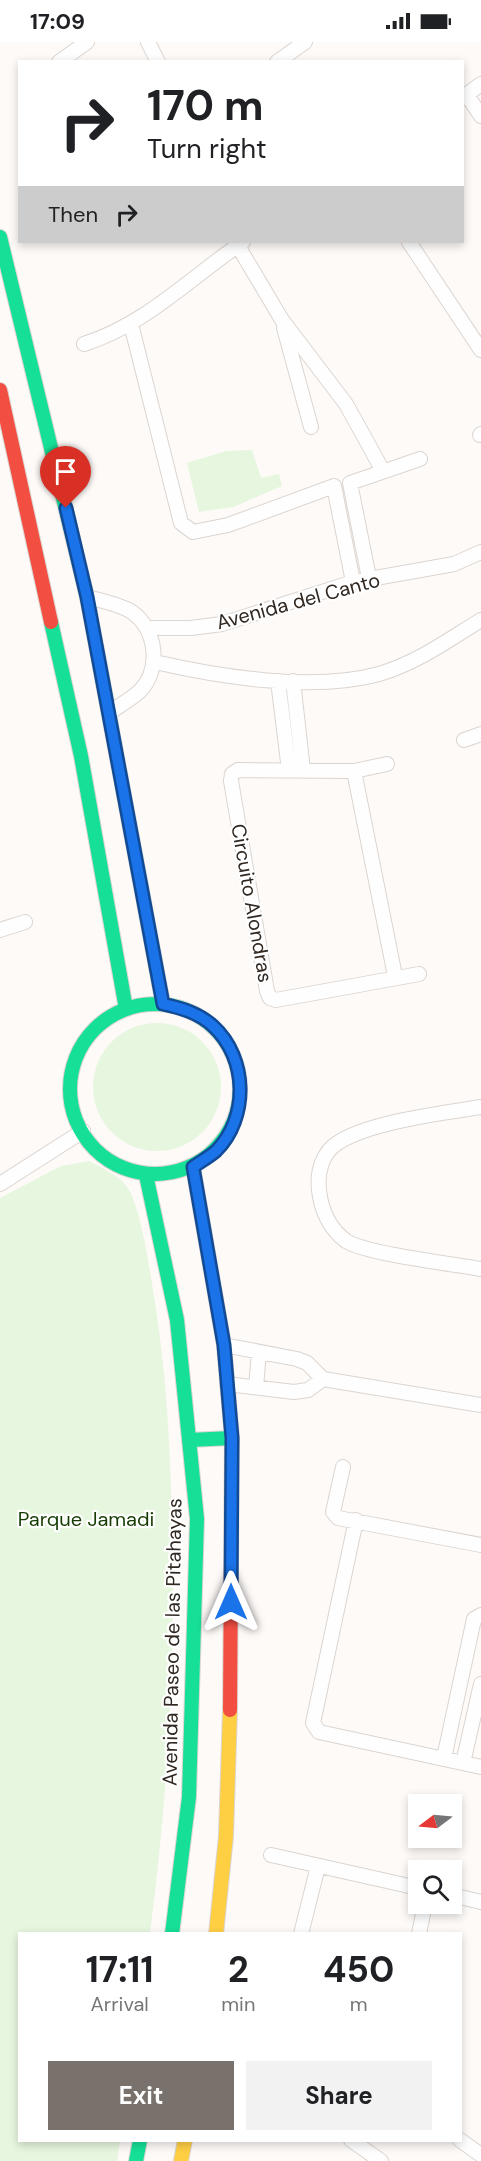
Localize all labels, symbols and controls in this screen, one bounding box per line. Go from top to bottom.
text: 17:09 [30,7,85,36]
text: 170 m [147,78,264,133]
icon: right [48,84,126,162]
text: Turn right [147,131,267,166]
icon: right [110,198,143,231]
text: Then [48,200,98,229]
pin [40,446,91,508]
icon: arrive [49,455,82,488]
street label: Avenida del Canto [213,567,383,635]
street label: Circuito Alondras [225,822,279,984]
street label: Avenida Paseo de las Pitahayas [156,1498,188,1786]
park label: Parque Jamadi [18,1506,154,1532]
position arrow [199,1570,263,1634]
north arrow [408,1794,462,1848]
map controls [408,1794,462,1914]
button: search [408,1860,462,1914]
text: 17:11 [86,1946,154,1993]
text: 2 [228,1946,249,1993]
text: 450 [323,1946,394,1993]
text: Arrival [91,1991,149,2017]
text: min [221,1991,255,2017]
text: m [350,1991,368,2017]
button: Exit [48,2061,234,2130]
button: Share [246,2061,432,2130]

